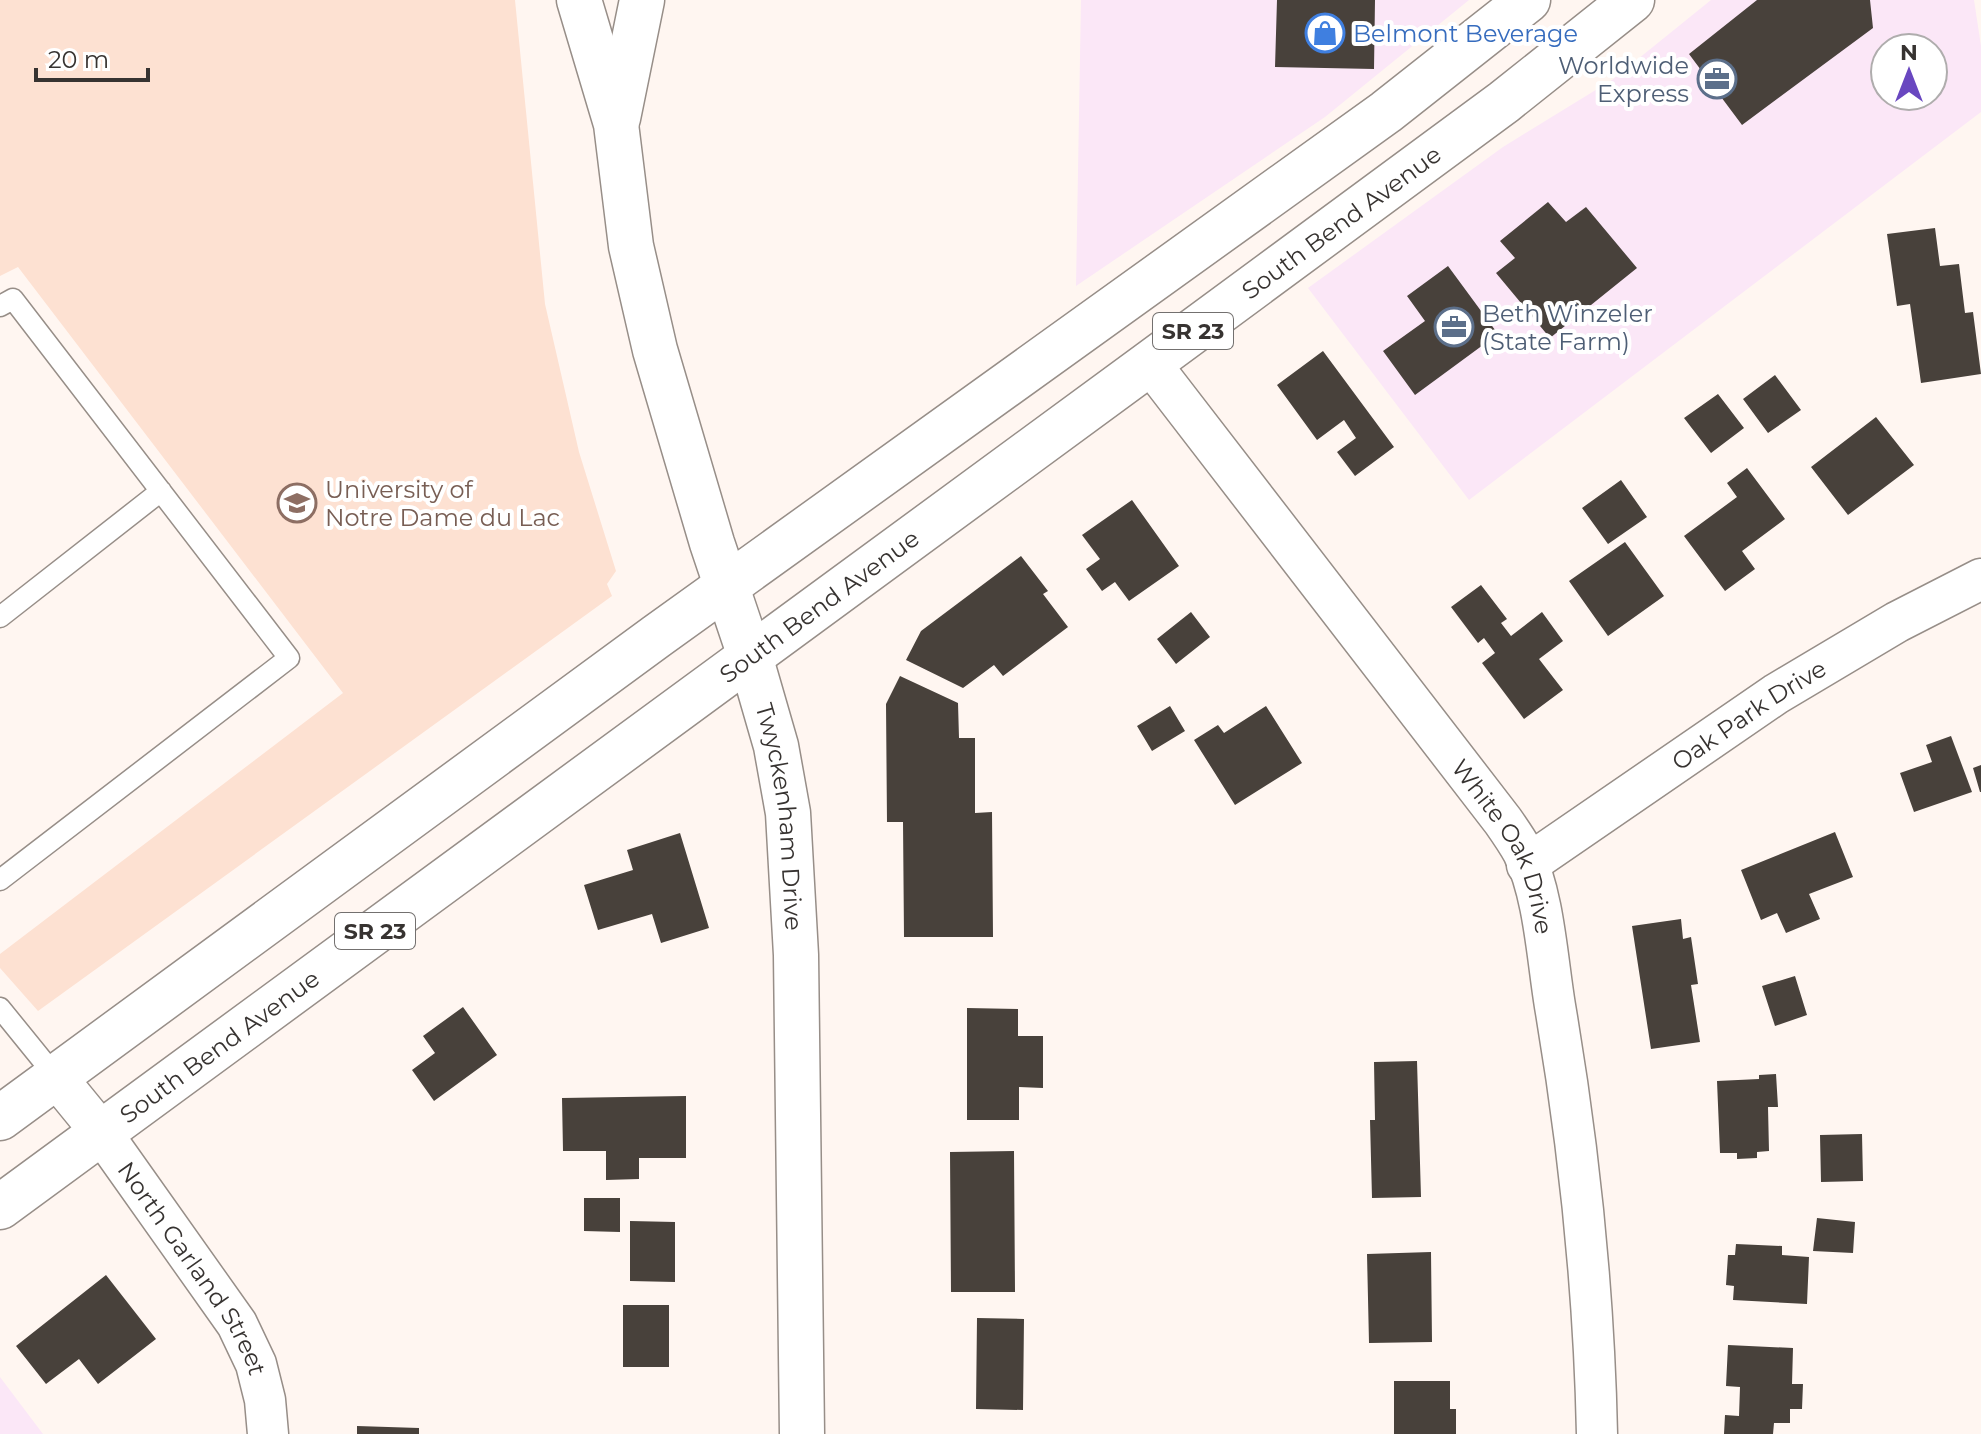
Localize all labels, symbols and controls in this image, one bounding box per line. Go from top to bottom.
shop icon: Belmont Beverage [1304,12,1346,54]
place label: Belmont Beverage [1353,19,1578,48]
scale bar [36,32,148,82]
north arrow [1869,32,1949,112]
text: N [1900,39,1918,66]
text: 20 m [48,45,109,74]
place label: Worldwide Express [1558,51,1689,108]
office icon: Worldwide Express [1696,58,1738,100]
street label: South Bend Avenue [1236,139,1446,305]
place label: Beth Winzeler (State Farm) [1482,299,1653,356]
office icon: Beth Winzeler (State Farm) [1433,306,1475,348]
road number: SR 23 [1153,313,1233,349]
place label: University of Notre Dame du Lac [325,475,560,532]
school or university icon: University of Notre Dame du Lac [276,482,318,524]
street label: South Bend Avenue [714,523,925,689]
street label: Oak Park Drive [1666,653,1831,776]
street label: Twyckenham Drive [750,700,809,931]
street label: White Oak Drive [1446,753,1559,936]
road number: SR 23 [335,913,415,949]
street label: South Bend Avenue [114,963,325,1129]
street label: North Garland Street [112,1156,273,1378]

